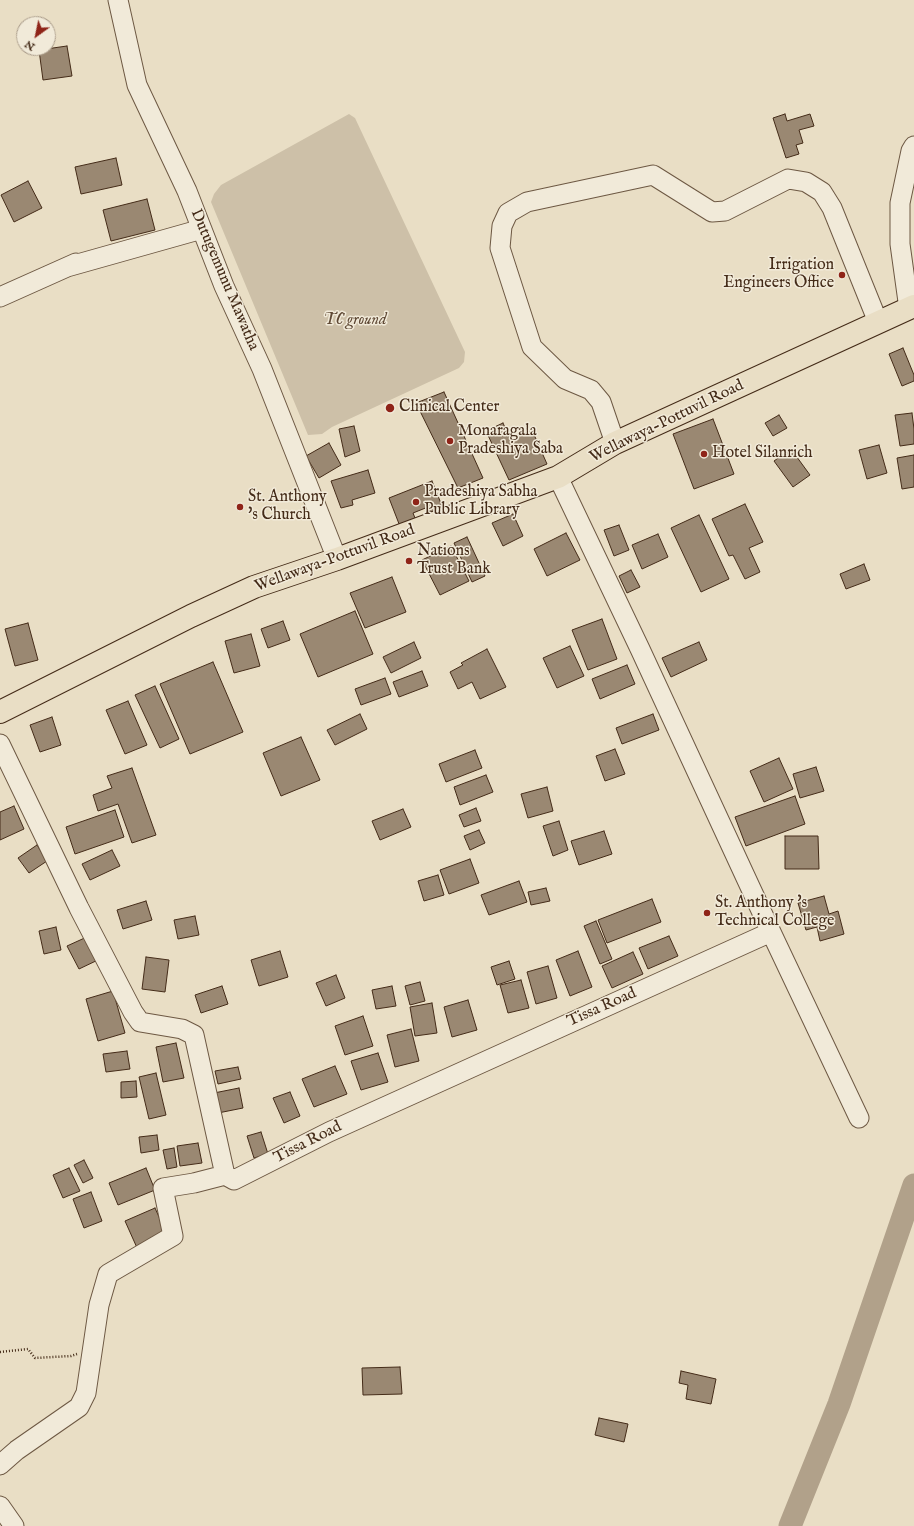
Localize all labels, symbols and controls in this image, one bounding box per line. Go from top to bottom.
north arrow [16,16,56,56]
text: N [22,37,38,54]
street label: Dutugemunu Mawatha [186,206,262,354]
place label: Irrigation Engineers Office [723,256,834,294]
marker: Irrigation Engineers Office [837,270,847,280]
park label: TC ground [323,311,387,331]
street label: Wellawaya-Pottuvil Road [587,376,747,468]
place label: Clinical Center [399,398,499,418]
marker: Clinical Center [384,402,396,414]
place label: Monaragala Pradeshiya Saba [458,422,563,460]
marker: Monaragala Pradeshiya Saba [445,436,455,446]
place label: Hotel Silanrich [712,444,813,464]
marker: Hotel Silanrich [699,449,709,459]
place label: Pradeshiya Sabha Public Library [424,483,537,521]
place label: St. Anthony 's Church [248,488,327,526]
marker: Pradeshiya Sabha Public Library [411,497,421,507]
marker: St. Anthony 's Church [235,502,245,512]
street label: Wellawaya-Pottuvil Road [252,521,418,597]
place label: Nations Trust Bank [417,542,491,580]
marker: Nations Trust Bank [404,556,414,566]
place label: St. Anthony 's Technical College [715,894,834,932]
marker: St. Anthony 's Technical College [702,908,712,918]
street label: Tissa Road [564,984,640,1032]
street label: Tissa Road [271,1118,345,1168]

